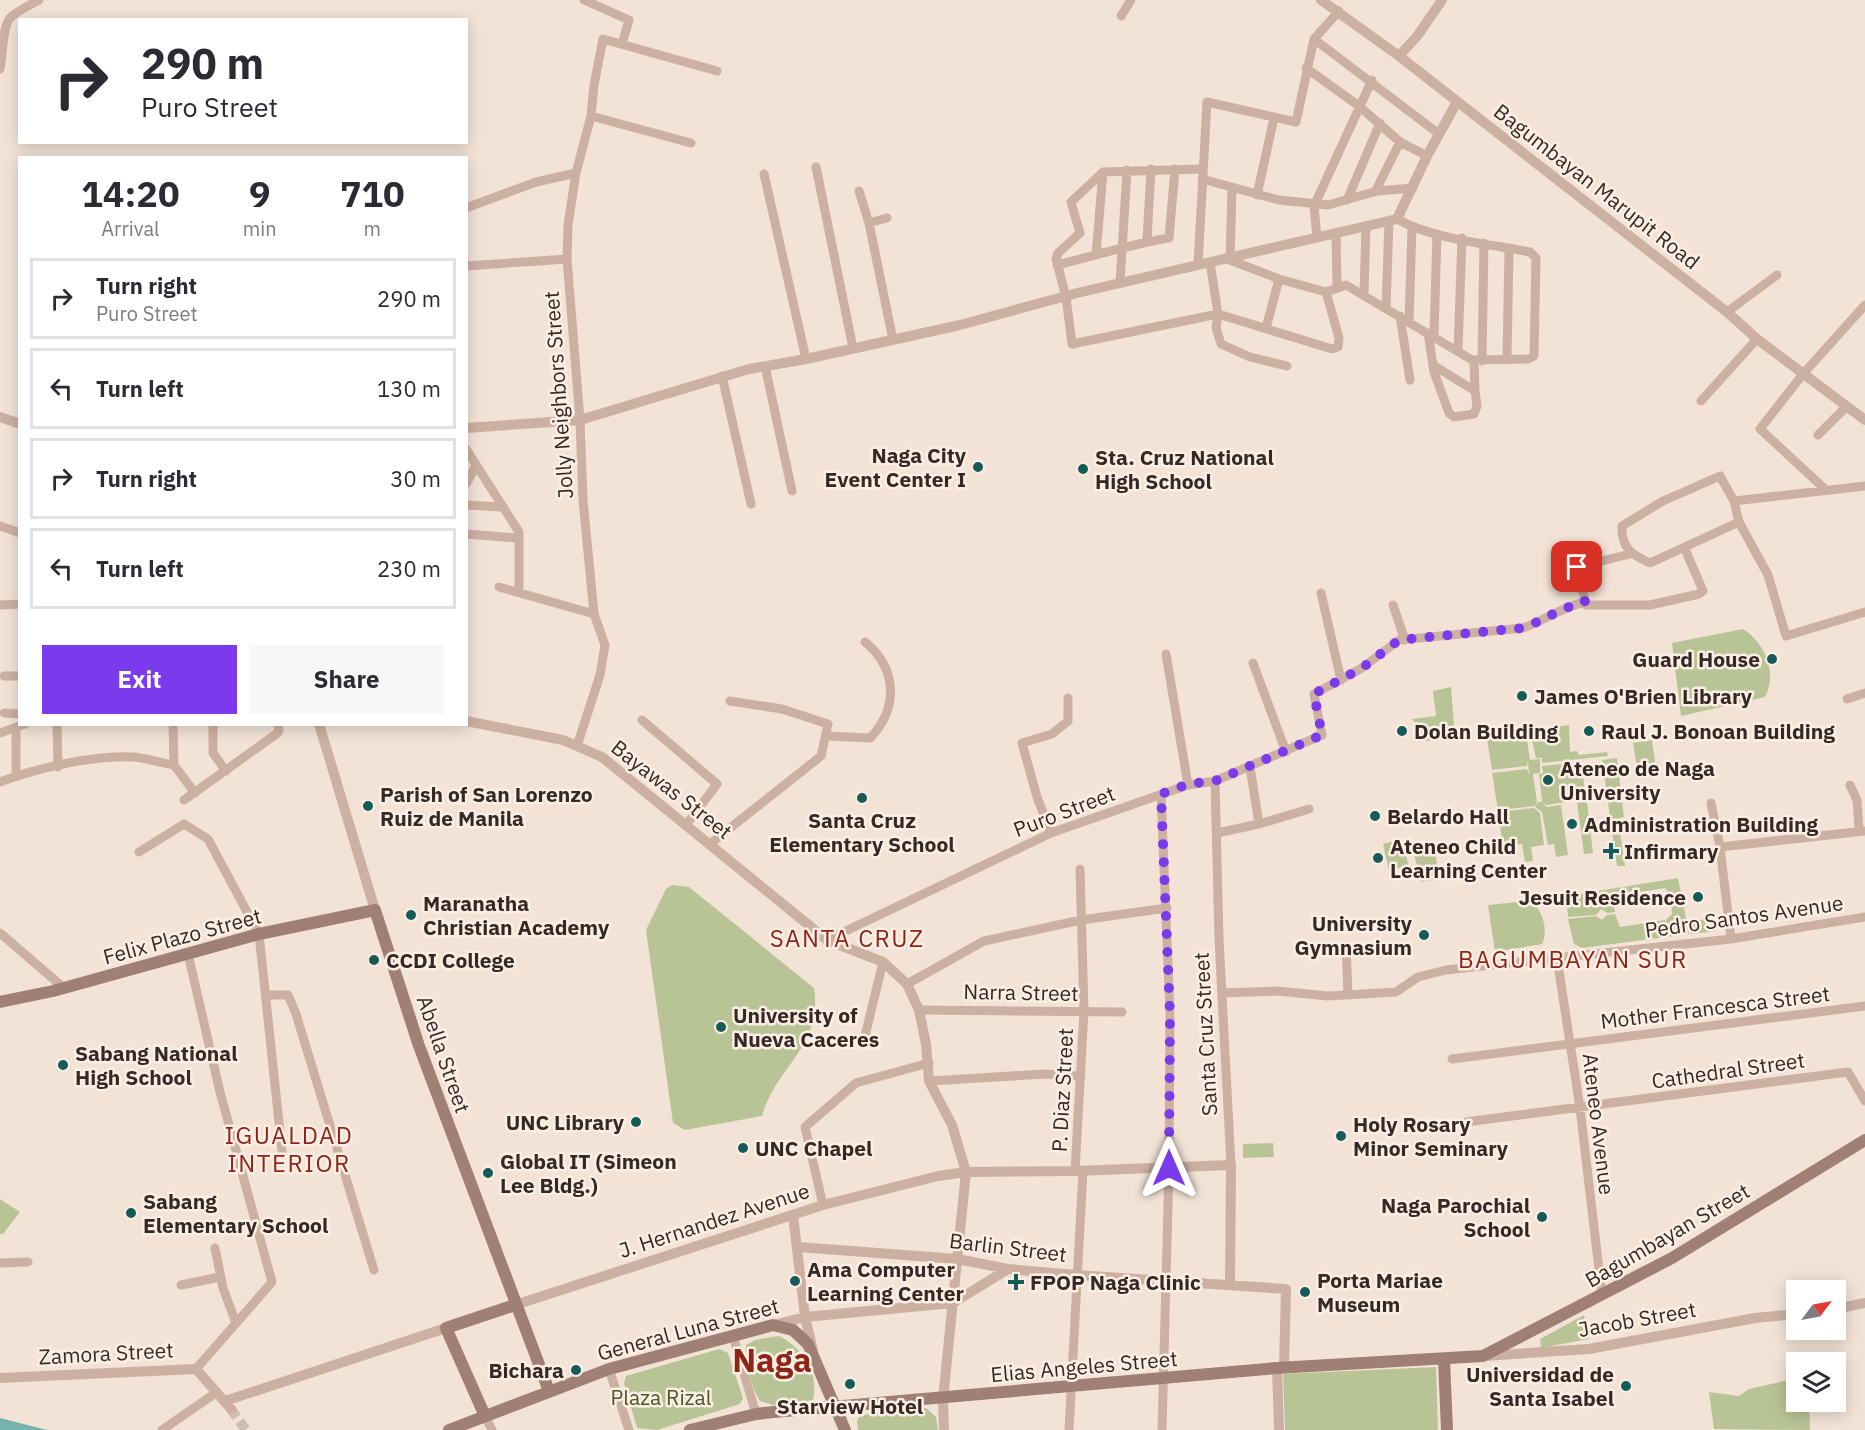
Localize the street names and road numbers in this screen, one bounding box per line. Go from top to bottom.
street label: Bagumbayan Marupit Road [1488,97,1706,275]
street label: Jolly Neighbors Street [537,290,579,500]
street label: Bayawas Street [606,733,738,845]
street label: Puro Street [1009,779,1119,843]
street label: Pedro Santos Avenue [1643,888,1845,944]
street label: Felix Plazo Street [100,901,264,971]
street label: Santa Cruz Street [1187,951,1223,1117]
street label: Narra Street [963,977,1079,1007]
street label: Mother Francesca Street [1599,979,1831,1035]
street label: Abella Street [411,992,477,1116]
street label: P. Diaz Street [1045,1027,1079,1153]
street label: Cathedral Street [1650,1045,1806,1095]
street label: Ateneo Avenue [1576,1052,1622,1196]
street label: J. Hernandez Avenue [615,1176,813,1264]
street label: Bagumbayan Street [1580,1177,1754,1293]
street label: Barlin Street [948,1226,1068,1268]
street label: General Luna Street [594,1291,782,1367]
street label: Jacob Street [1576,1295,1698,1343]
street label: Zamora Street [38,1335,174,1371]
street label: Elias Angeles Street [989,1344,1179,1388]

